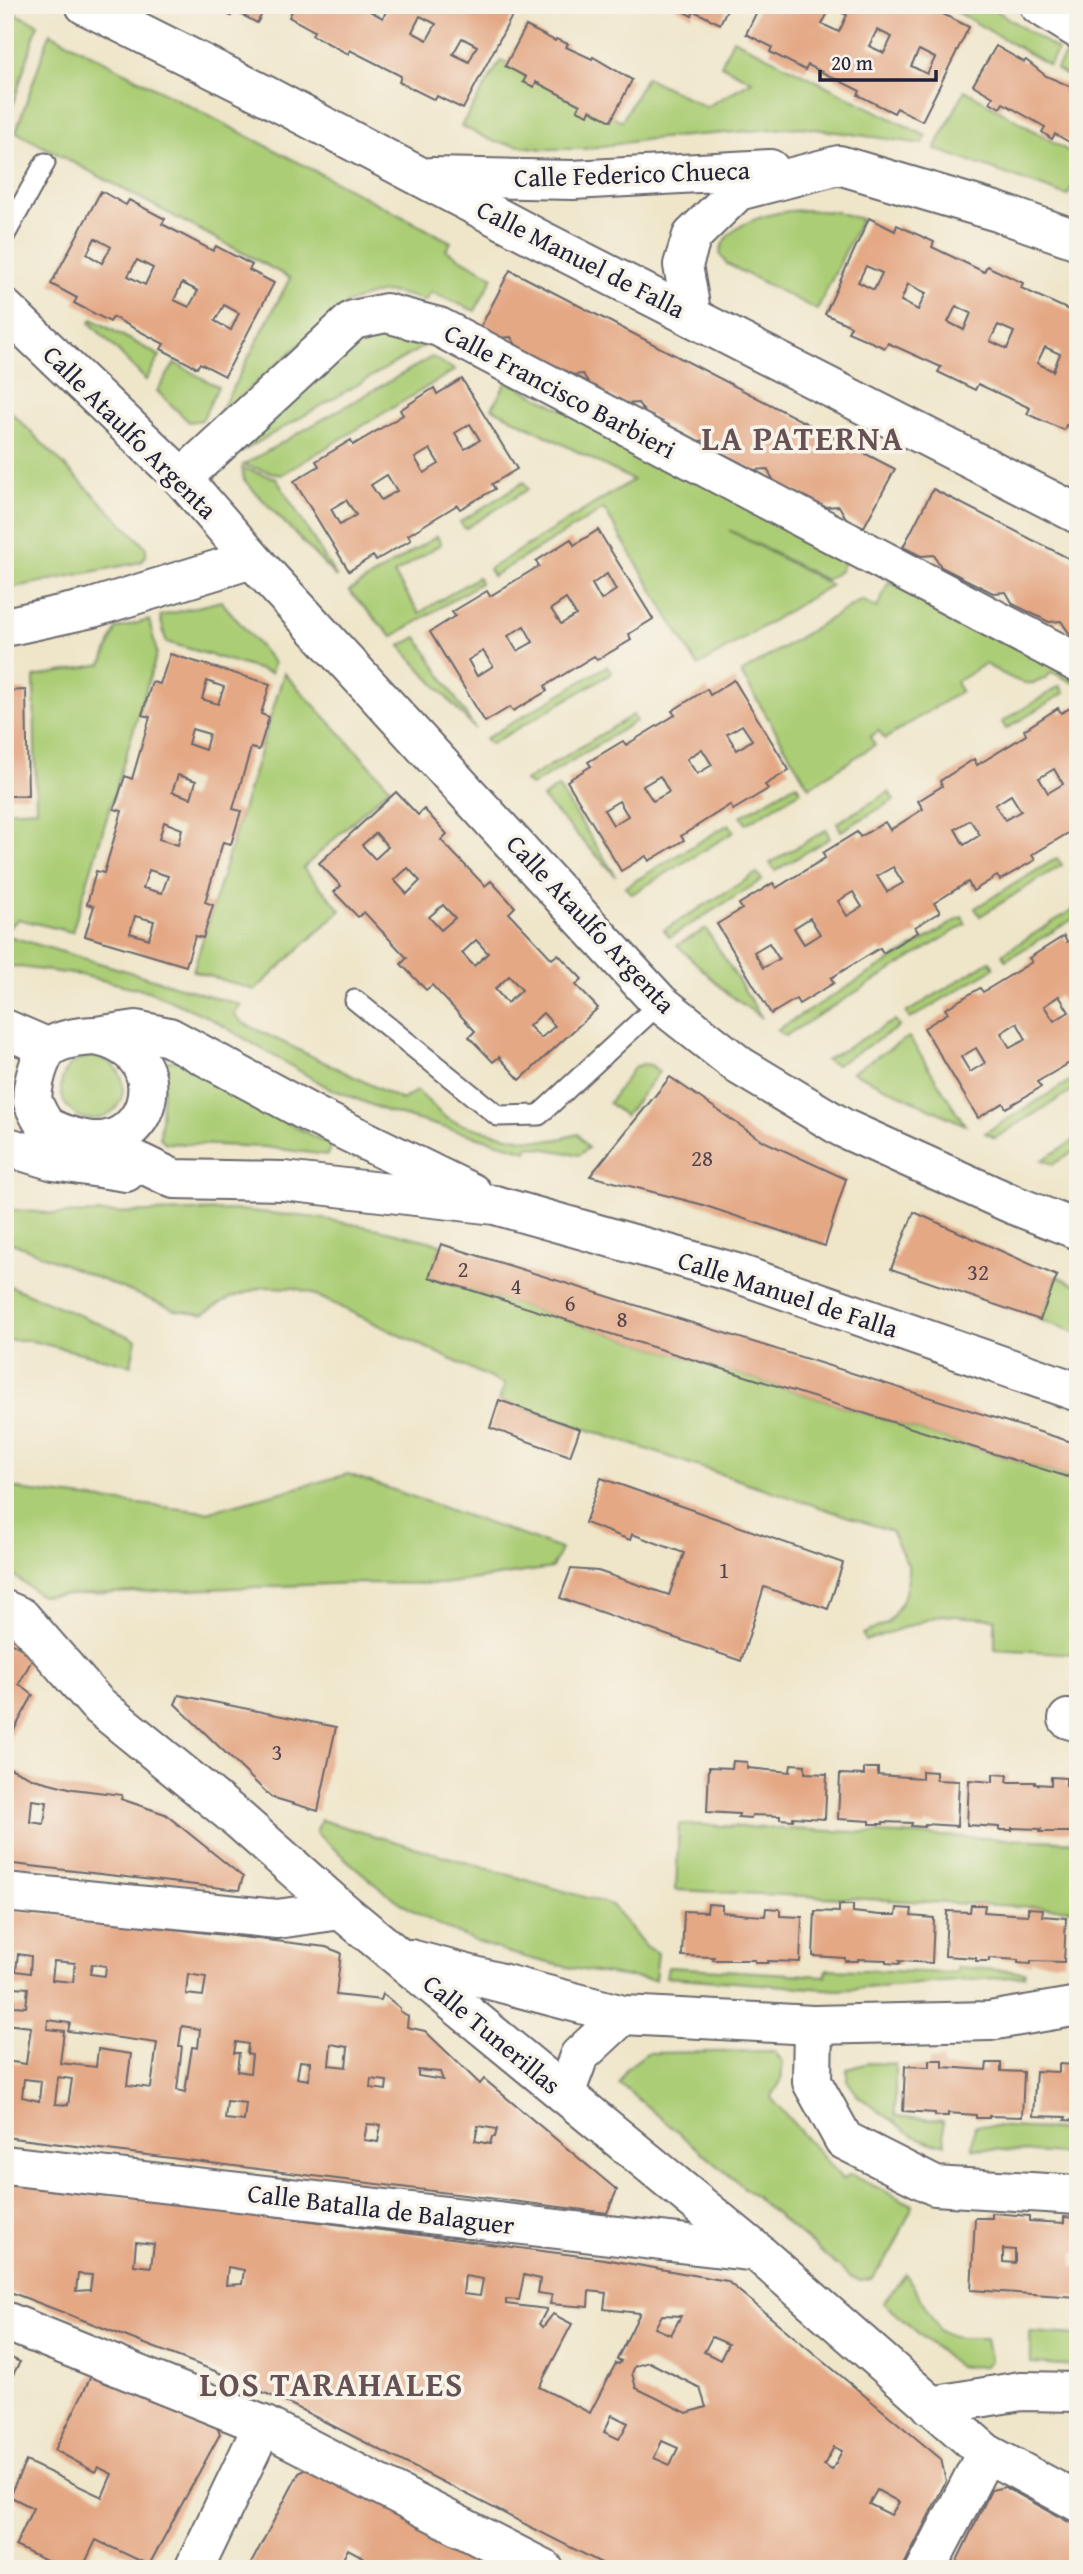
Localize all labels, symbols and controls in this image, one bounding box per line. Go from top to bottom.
scale bar [820,38,936,82]
text: 20 m [831,47,873,78]
street label: Calle Federico Chueca [513,150,751,197]
street label: Calle Manuel de Falla [470,189,693,328]
street label: Calle Francisco Barbieri [437,313,683,468]
street label: Calle Ataulfo Argenta [34,336,227,528]
district label: LA PATERNA [702,414,904,462]
street label: Calle Ataulfo Argenta [498,825,685,1023]
house number: 28 [691,1141,713,1174]
street label: Calle Manuel de Falla [673,1240,904,1348]
house number: 2 [457,1252,469,1285]
house number: 32 [967,1255,989,1288]
house number: 4 [510,1269,522,1302]
house number: 6 [564,1286,576,1319]
house number: 8 [616,1302,628,1335]
house number: 1 [718,1553,730,1586]
house number: 3 [271,1735,283,1768]
street label: Calle Tunerillas [415,1964,570,2103]
street label: Calle Batalla de Balaguer [245,2173,517,2244]
district label: LOS TARAHALES [200,2360,464,2408]

